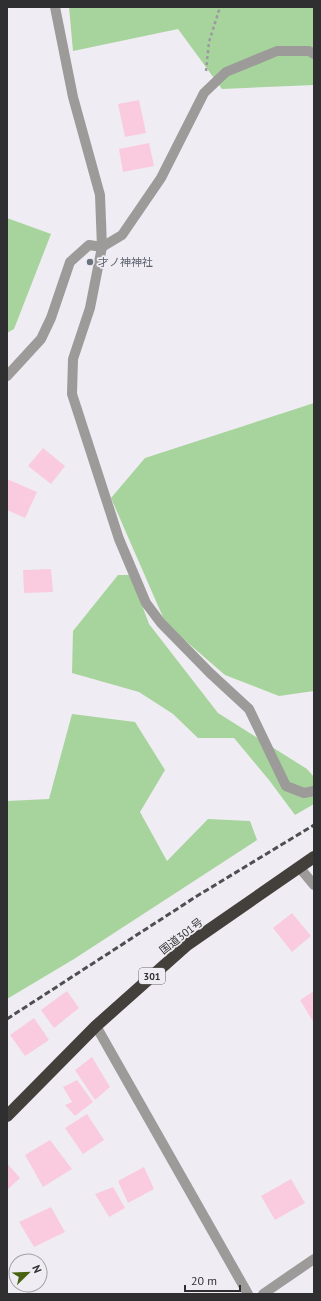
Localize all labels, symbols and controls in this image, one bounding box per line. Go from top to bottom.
place label: 才ノ神神社 [98,255,153,269]
marker: 才ノ神神社 [85,257,95,267]
street label: 国道301号 [157,915,205,957]
road number: 301 [139,968,165,984]
north arrow [8,1253,48,1293]
text: N [29,1263,45,1275]
scale bar [185,1267,240,1293]
text: 20 m [191,1273,217,1288]

